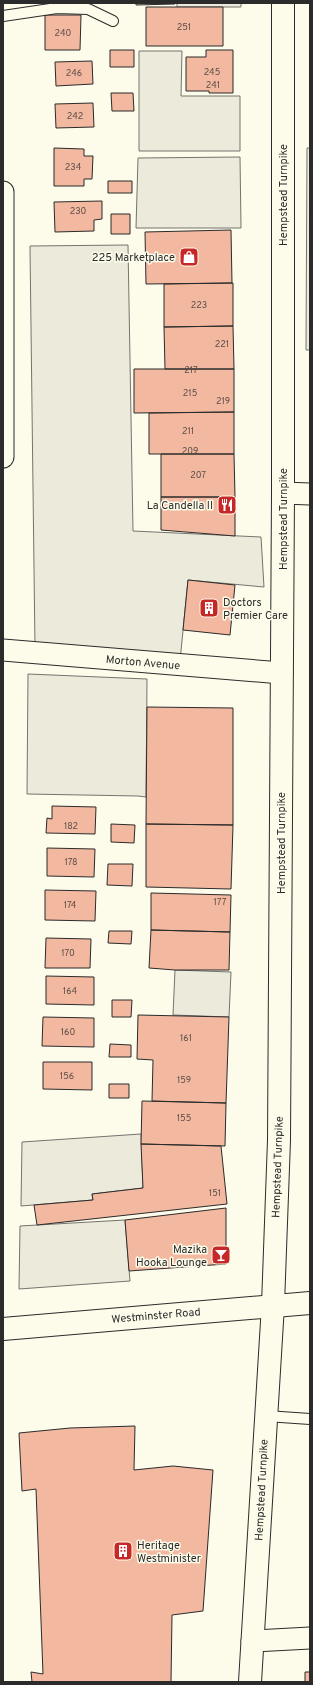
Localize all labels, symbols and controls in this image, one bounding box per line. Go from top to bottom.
house number: 251 [177,22,191,33]
house number: 240 [55,28,72,39]
house number: 245 [204,67,220,78]
house number: 246 [66,68,82,79]
house number: 241 [206,80,220,91]
house number: 242 [67,111,83,122]
street label: Hempstead Turnpike [277,144,291,246]
house number: 234 [65,162,82,173]
house number: 230 [70,206,87,217]
shop icon: 225 Marketplace [178,246,200,268]
place label: 225 Marketplace [92,251,175,265]
house number: 223 [191,300,207,311]
house number: 221 [215,339,229,350]
house number: 217 [184,365,198,376]
house number: 215 [183,388,197,399]
house number: 219 [216,396,230,407]
house number: 211 [182,426,194,437]
house number: 209 [182,446,198,457]
street label: Hempstead Turnpike [277,468,291,570]
house number: 207 [190,470,206,481]
restaurant icon: La Candella II [216,494,238,516]
place label: La Candella II [147,499,213,513]
place label: Doctors Premier Care [223,596,288,623]
building icon: Doctors Premier Care [198,597,220,619]
street label: Morton Avenue [105,653,181,673]
street label: Hempstead Turnpike [275,792,289,894]
house number: 182 [64,821,78,832]
house number: 178 [64,857,78,868]
house number: 177 [213,897,227,908]
house number: 174 [64,900,77,911]
house number: 170 [61,948,75,959]
house number: 164 [63,986,78,997]
house number: 160 [61,1027,75,1038]
house number: 161 [180,1033,192,1044]
house number: 156 [60,1071,74,1082]
house number: 159 [177,1075,191,1086]
house number: 155 [177,1113,191,1124]
street label: Hempstead Turnpike [269,1116,287,1218]
house number: 151 [209,1188,221,1199]
place label: Mazika Hooka Lounge [136,1243,207,1270]
bar icon: Mazika Hooka Lounge [210,1244,232,1266]
street label: Westminster Road [111,1305,201,1327]
street label: Hempstead Turnpike [252,1439,272,1541]
place label: Heritage Westminister [137,1539,202,1566]
building icon: Heritage Westminister [112,1540,134,1562]

